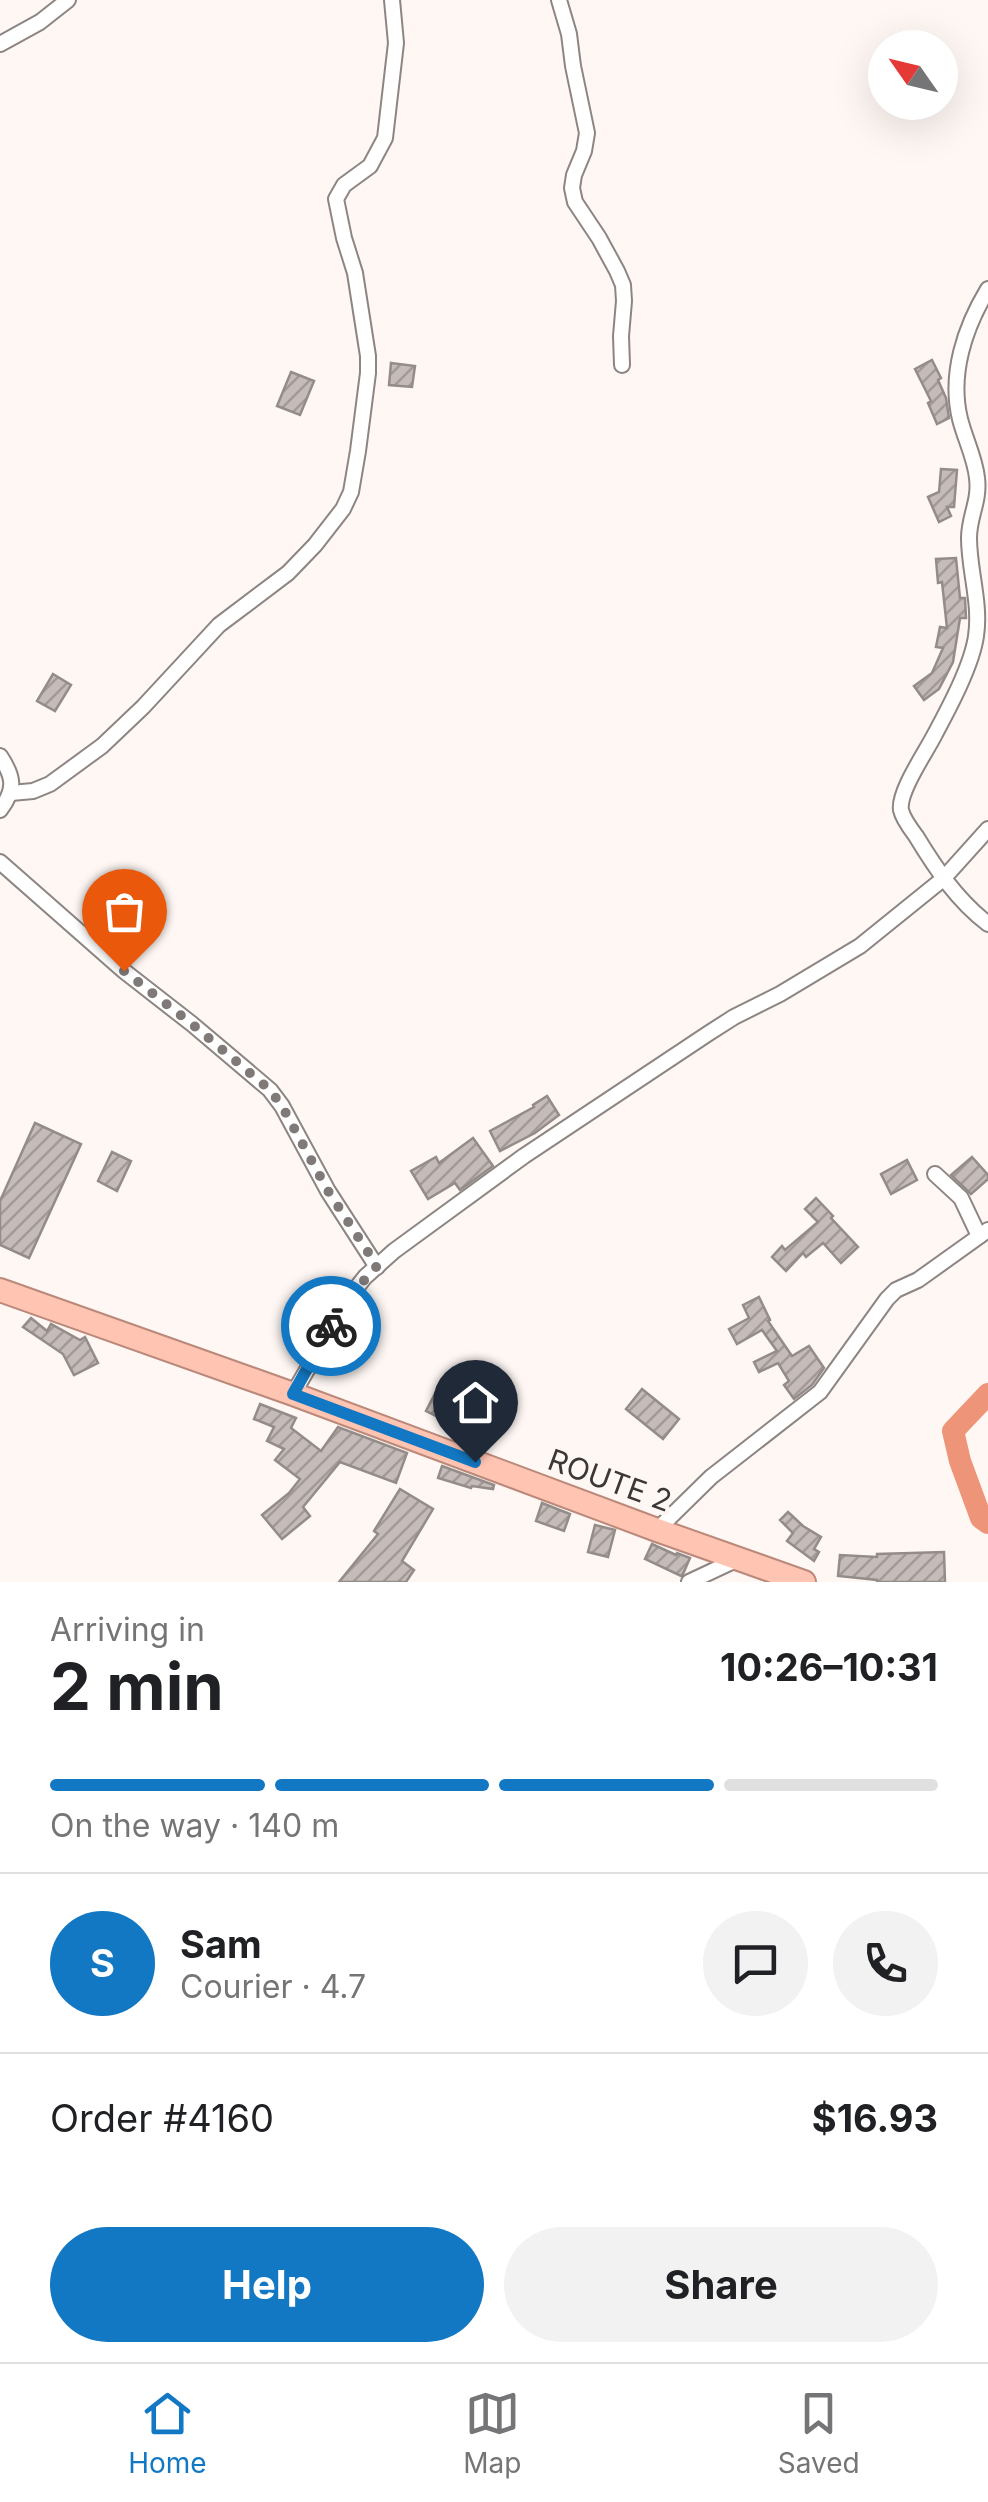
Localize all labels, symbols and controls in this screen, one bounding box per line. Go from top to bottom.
north arrow [868,30,958,120]
map controls [868,30,958,120]
pin [82,869,167,972]
icon: bag [97,884,152,939]
courier [281,1276,381,1376]
icon: bike [304,1299,359,1354]
pin [433,1360,518,1463]
icon: home [448,1375,503,1430]
street label: ROUTE 2 [543,1441,677,1519]
text: Arriving in [50,1610,205,1649]
text: 10:26–10:31 [720,1644,938,1690]
text: 2 min [50,1647,224,1726]
text: On the way · 140 m [50,1806,339,1845]
button: chat [703,1911,808,2016]
button: phone [833,1911,938,2016]
text: Sam [180,1921,262,1967]
text: S [90,1940,115,1986]
text: Courier · 4.7 [180,1967,366,2006]
text: Order #4160 [50,2095,274,2141]
text: $16.93 [812,2095,938,2141]
button: Help [50,2227,484,2342]
button: Share [504,2227,938,2342]
tab: Home [128,2386,207,2480]
tab: Map [463,2386,521,2480]
tab: Saved [778,2386,860,2480]

